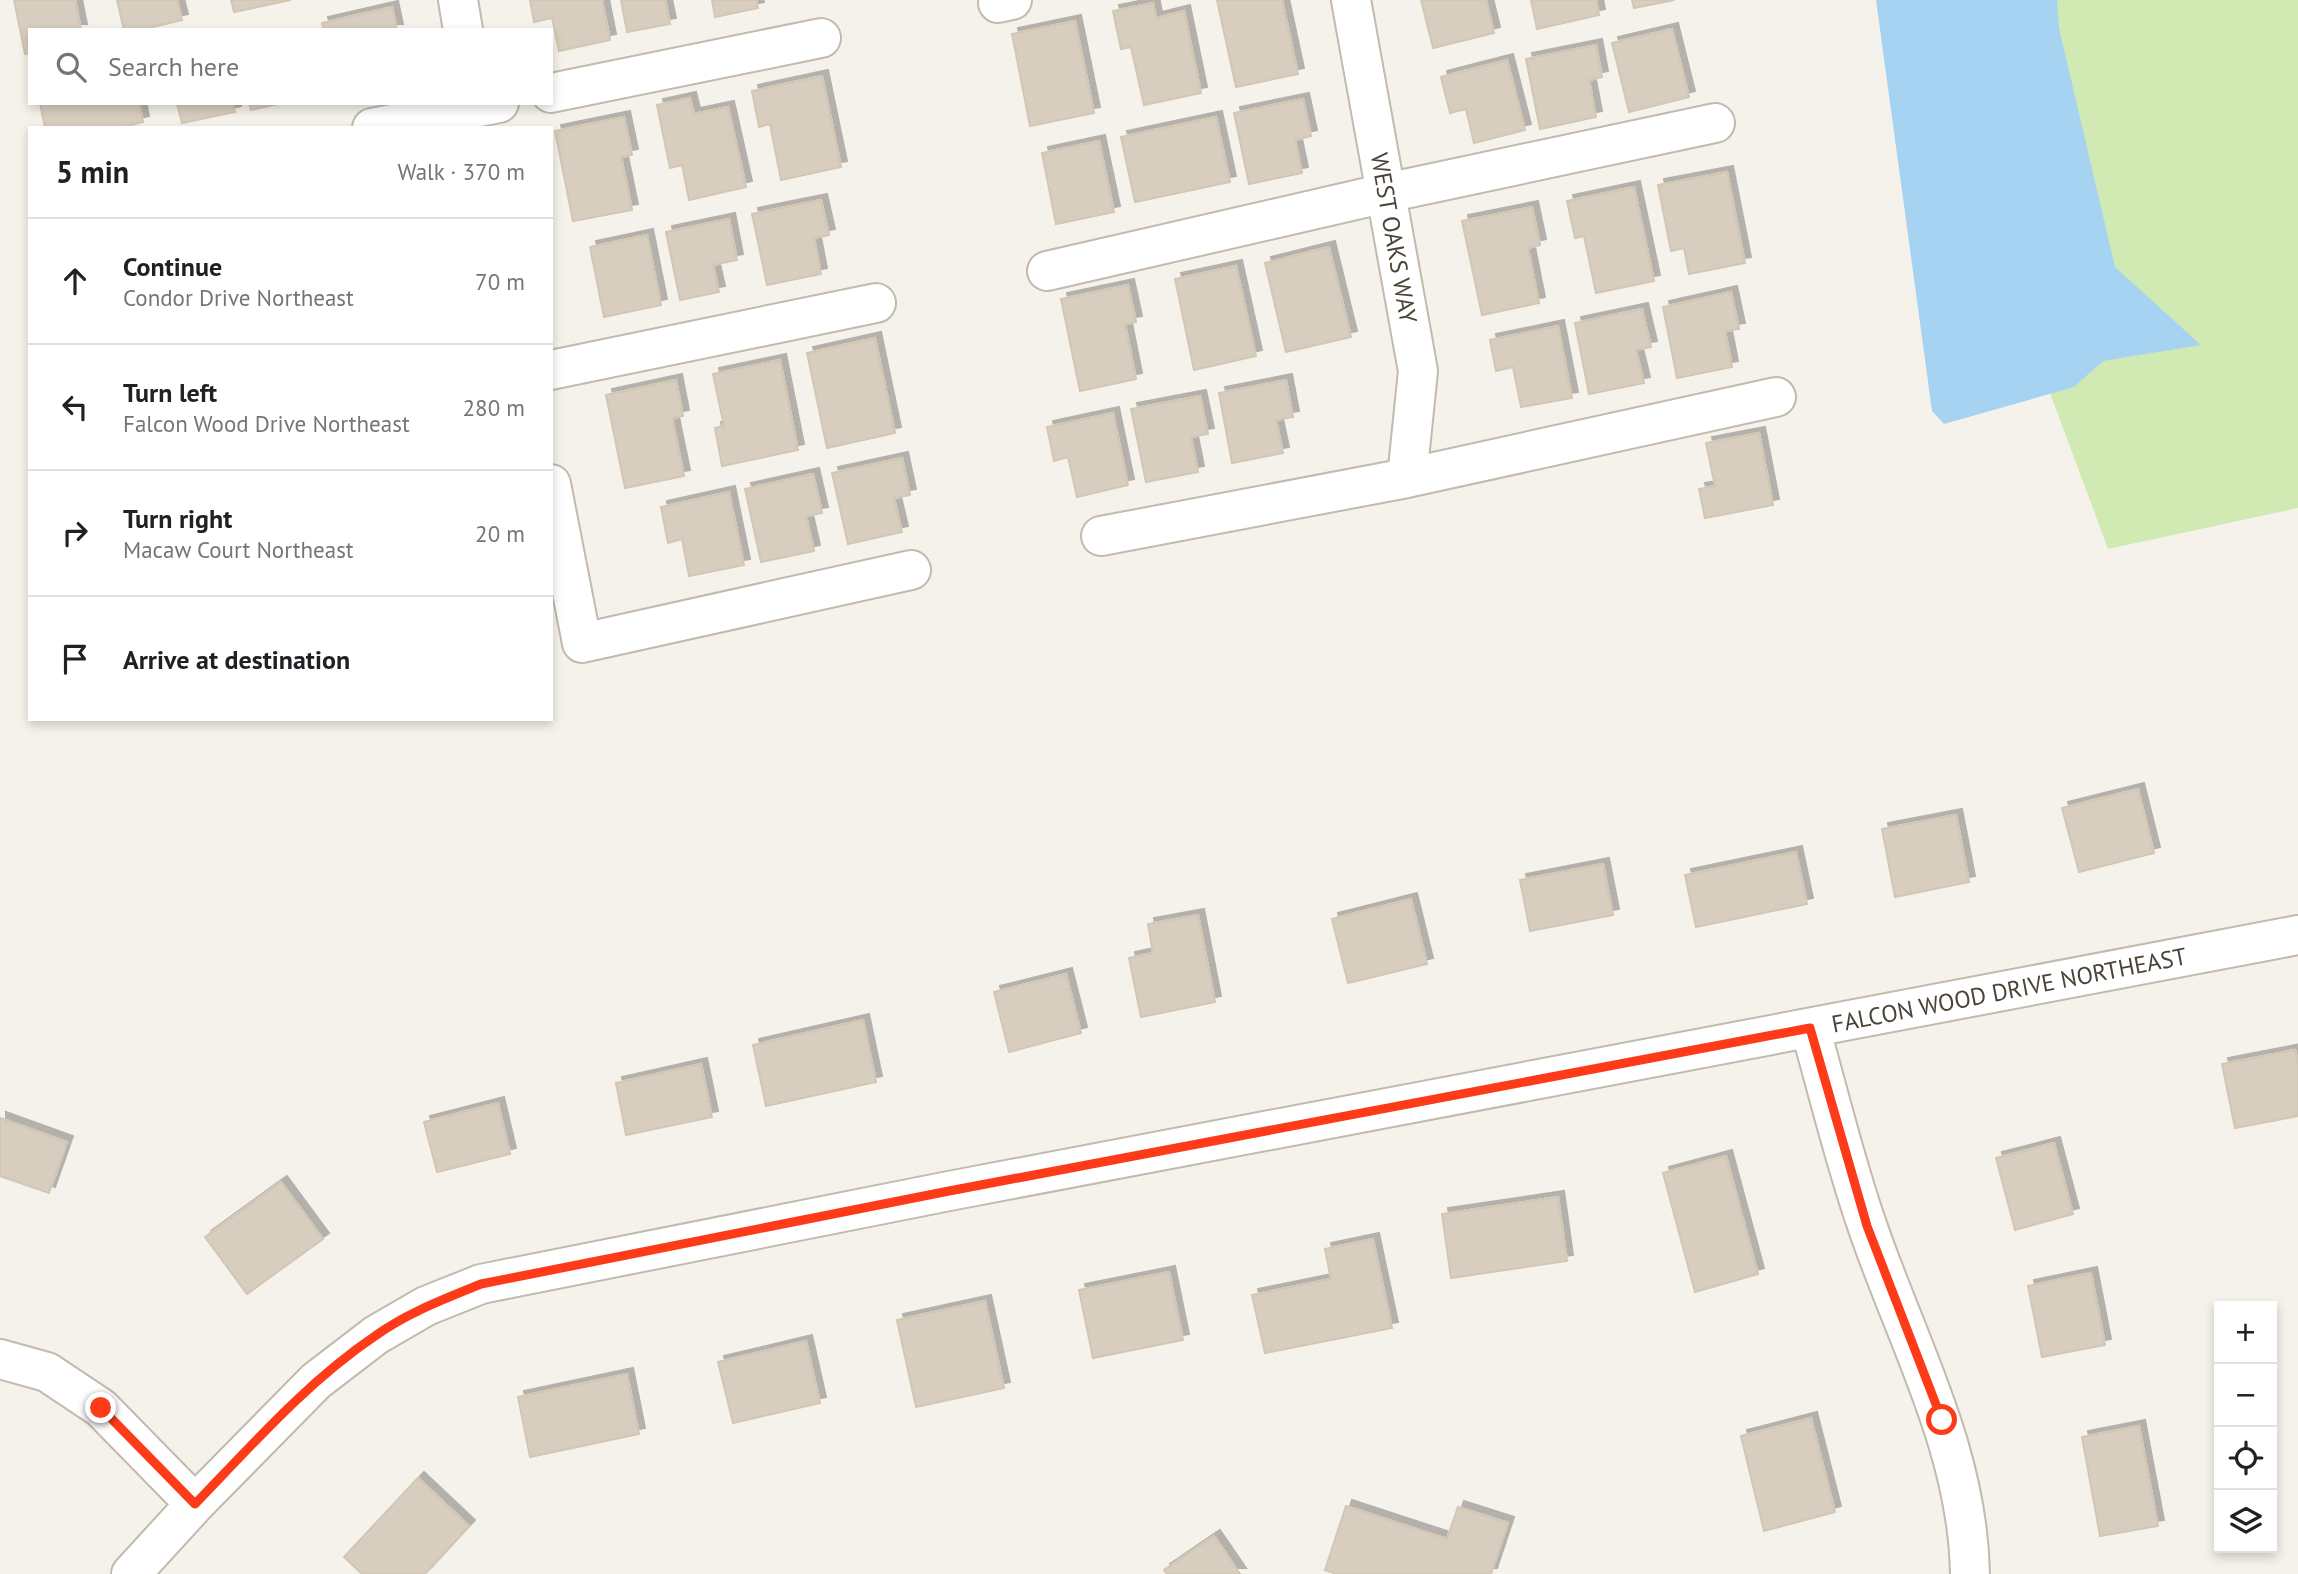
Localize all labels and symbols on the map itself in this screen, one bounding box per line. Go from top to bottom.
street label: WEST OAKS WAY [1364,150,1424,326]
street label: FALCON WOOD DRIVE NORTHEAST [1829,940,2189,1040]
route end [85,1392,116,1423]
route start [1926,1404,1957,1435]

